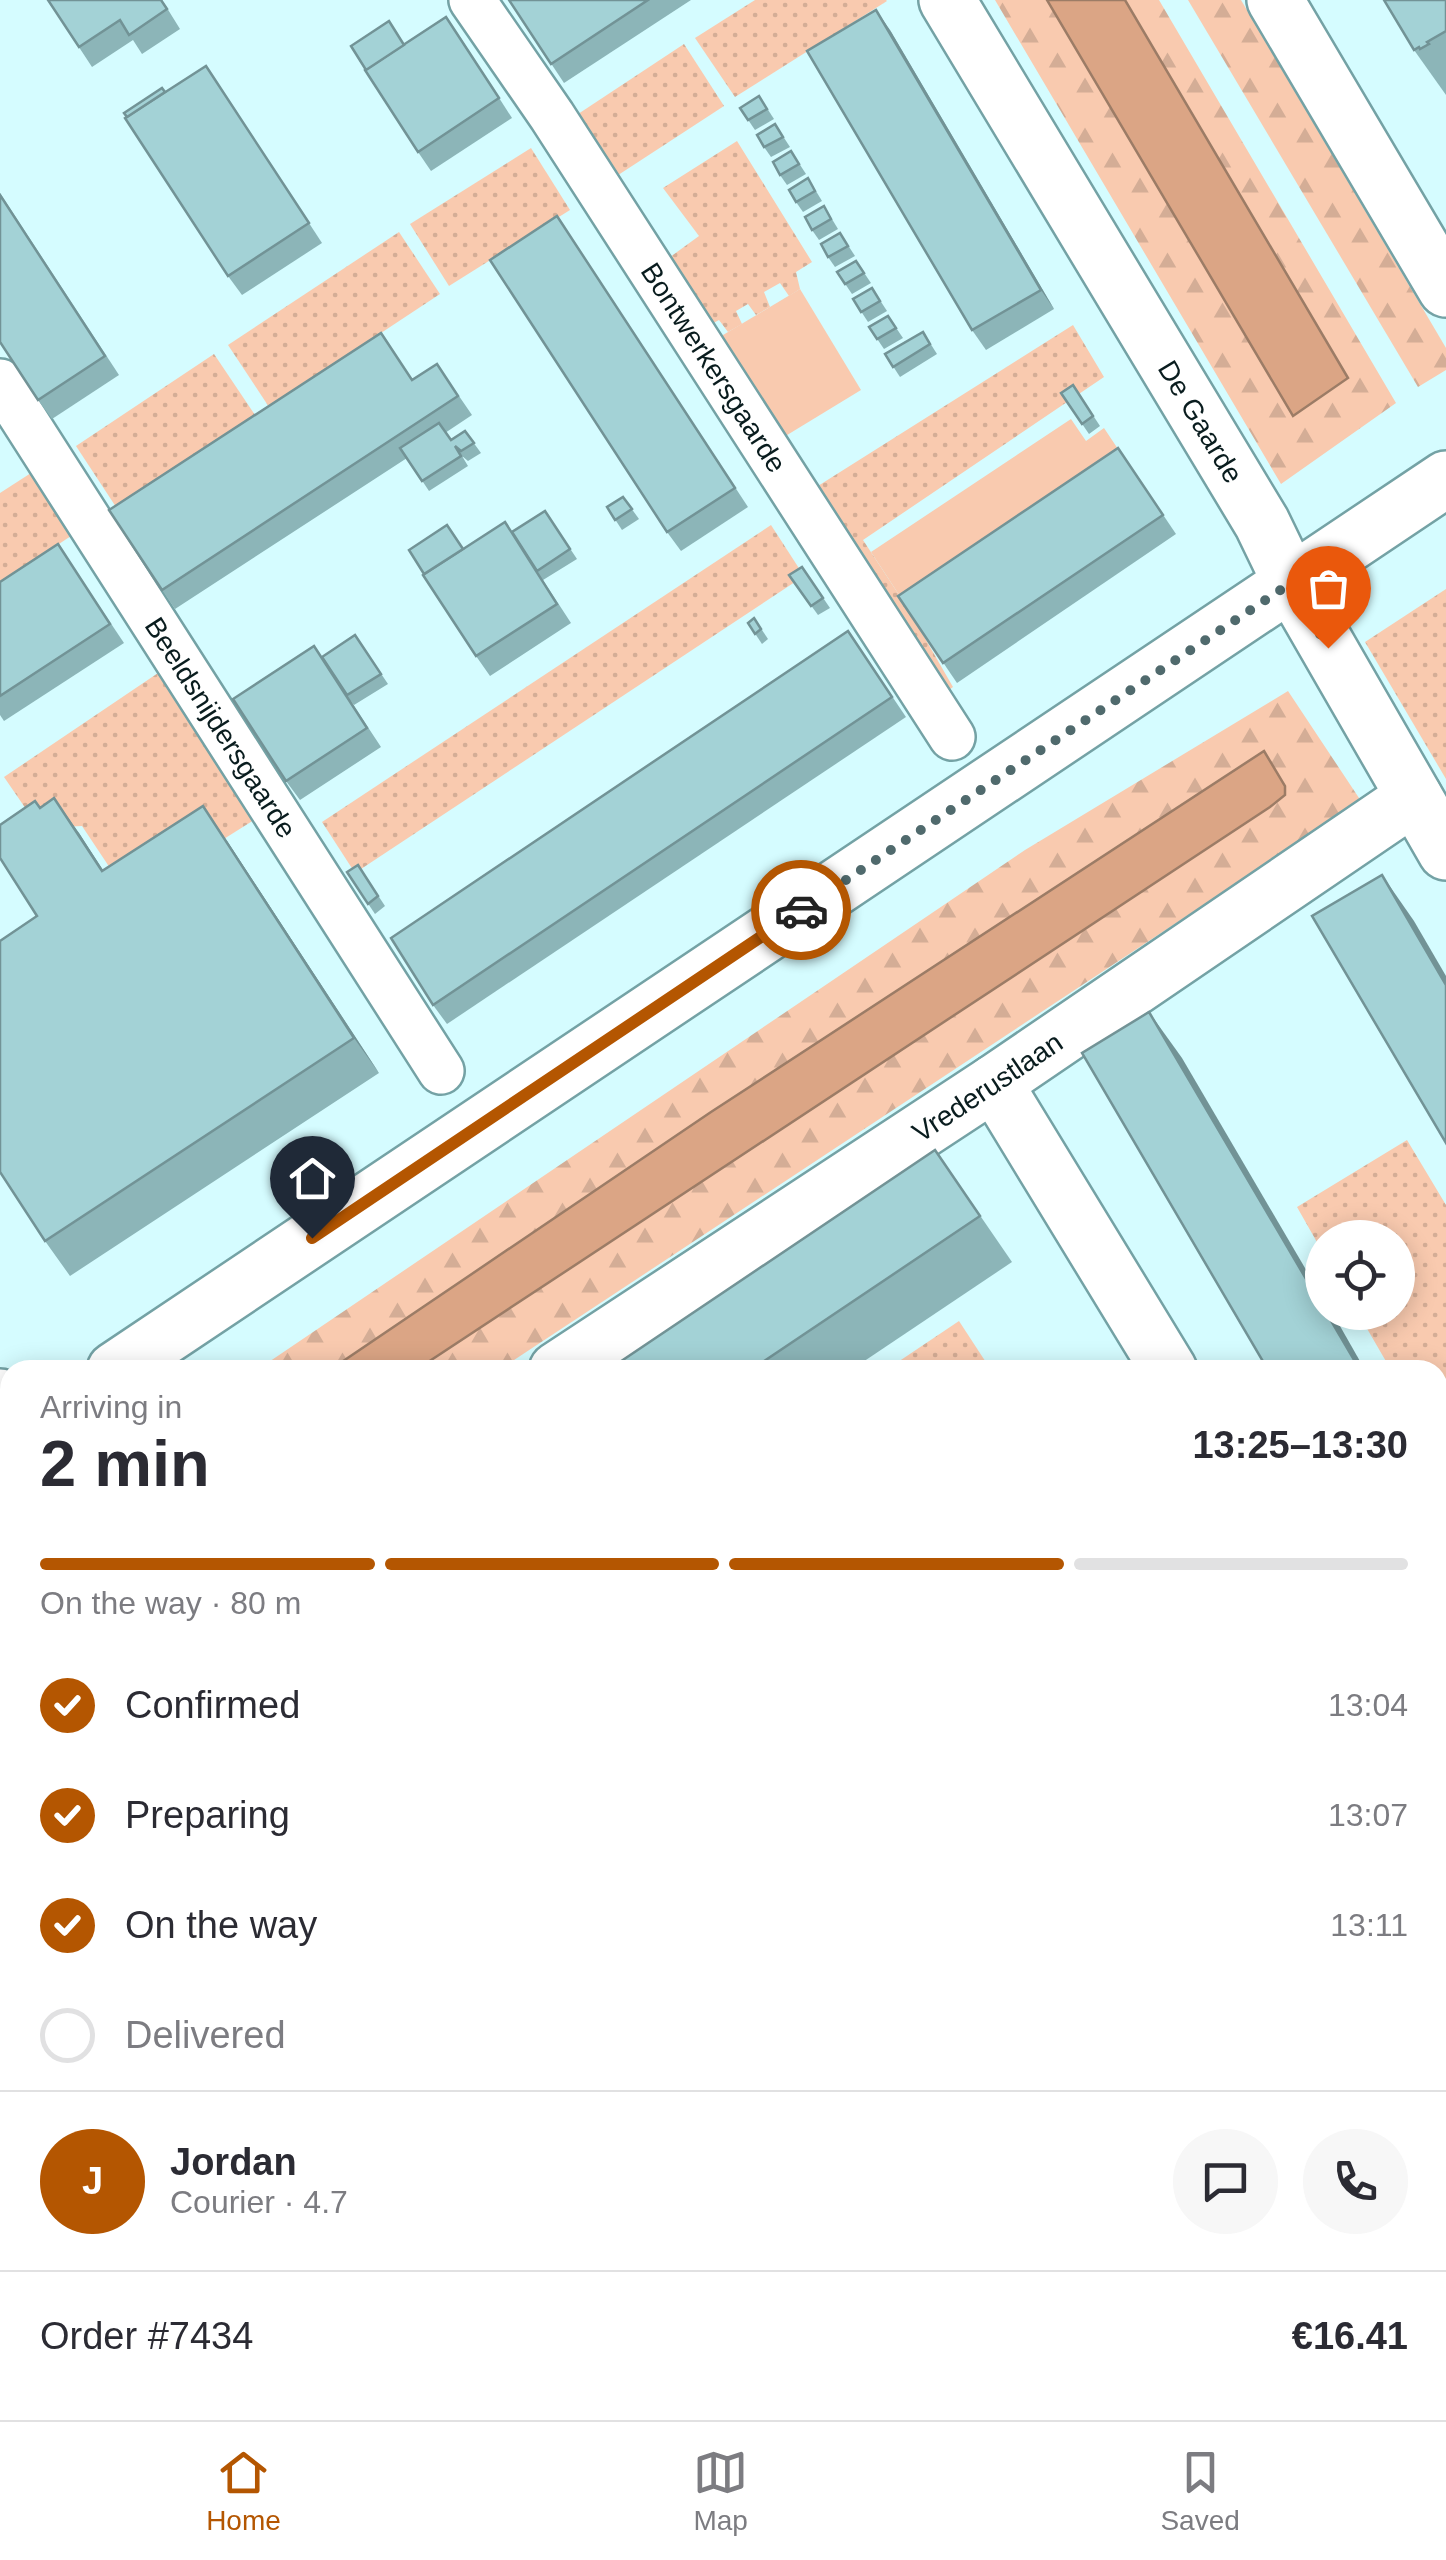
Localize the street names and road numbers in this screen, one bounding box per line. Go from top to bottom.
street label: Bontwerkersgaarde [635,257,792,478]
street label: De Gaarde [1152,355,1249,488]
street label: Beeldsnijdersgaarde [139,612,303,844]
street label: Vrederustlaan [907,1026,1068,1148]

